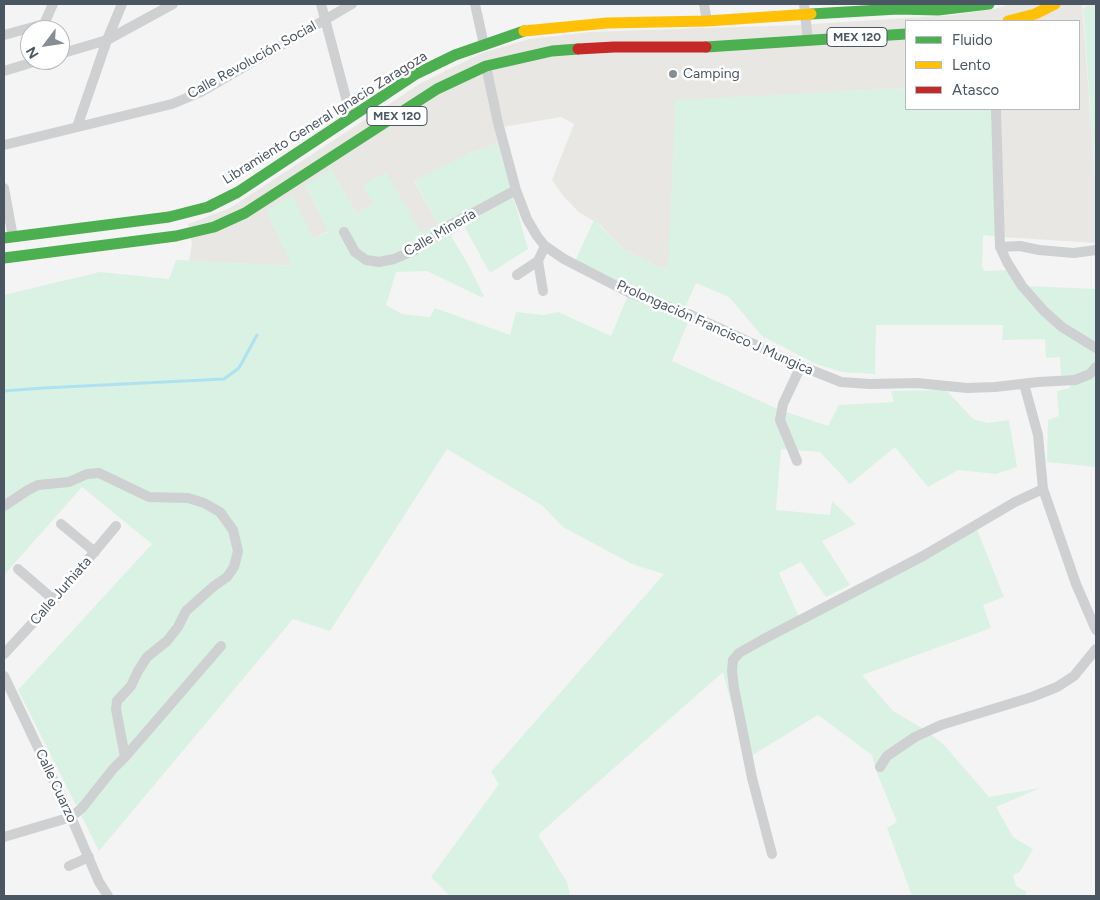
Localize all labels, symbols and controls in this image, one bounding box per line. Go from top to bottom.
street label: Calle Revolución Social [185,18,319,102]
north arrow [20,20,70,70]
legend [905,20,1080,110]
road number: MEX 120 [827,28,887,46]
text: Fluido [952,31,993,49]
text: N [23,43,43,61]
street label: Libramiento General Ignacio Zaragoza [220,48,430,188]
text: Lento [952,56,991,74]
place label: Camping [683,66,740,82]
marker: Camping [667,68,679,80]
text: Atasco [952,81,999,99]
road number: MEX 120 [367,106,427,125]
street label: Calle Minería [401,206,479,260]
street label: Prolongación Francisco J Mungica [614,277,816,379]
street label: Calle Jurhiata [27,553,95,629]
street label: Calle Cuarzo [32,747,80,825]

